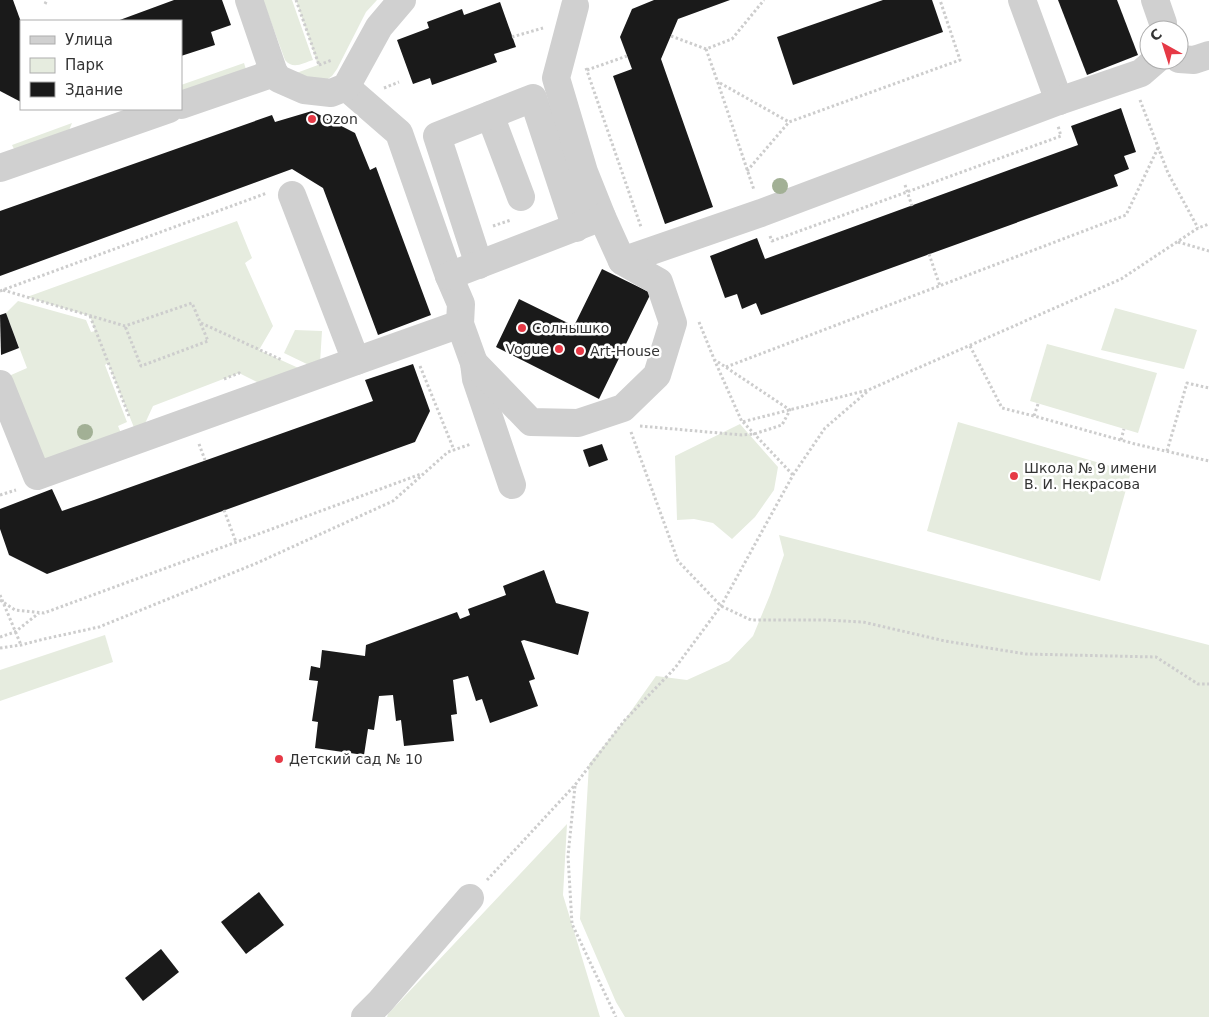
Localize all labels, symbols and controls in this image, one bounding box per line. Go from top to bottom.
legend [20,20,182,110]
north arrow [1139,20,1189,70]
text: С [1147,25,1165,44]
text: Улица [65,31,113,49]
text: Парк [65,56,104,74]
text: Здание [65,81,123,99]
place label: Ozon [322,111,358,127]
marker: Ozon [306,113,318,125]
place label: Солнышко [532,320,609,336]
marker: Солнышко [516,322,528,334]
place label: Vogue [506,341,549,357]
marker: Vogue [553,343,565,355]
place label: Art-House [590,343,660,359]
marker: Art-House [574,345,586,357]
place label: Школа № 9 имени В. И. Некрасова [1024,460,1157,492]
marker: Школа № 9 имени В. И. Некрасова [1008,470,1020,482]
place label: Детский сад № 10 [289,751,423,767]
marker: Детский сад № 10 [273,753,285,765]

